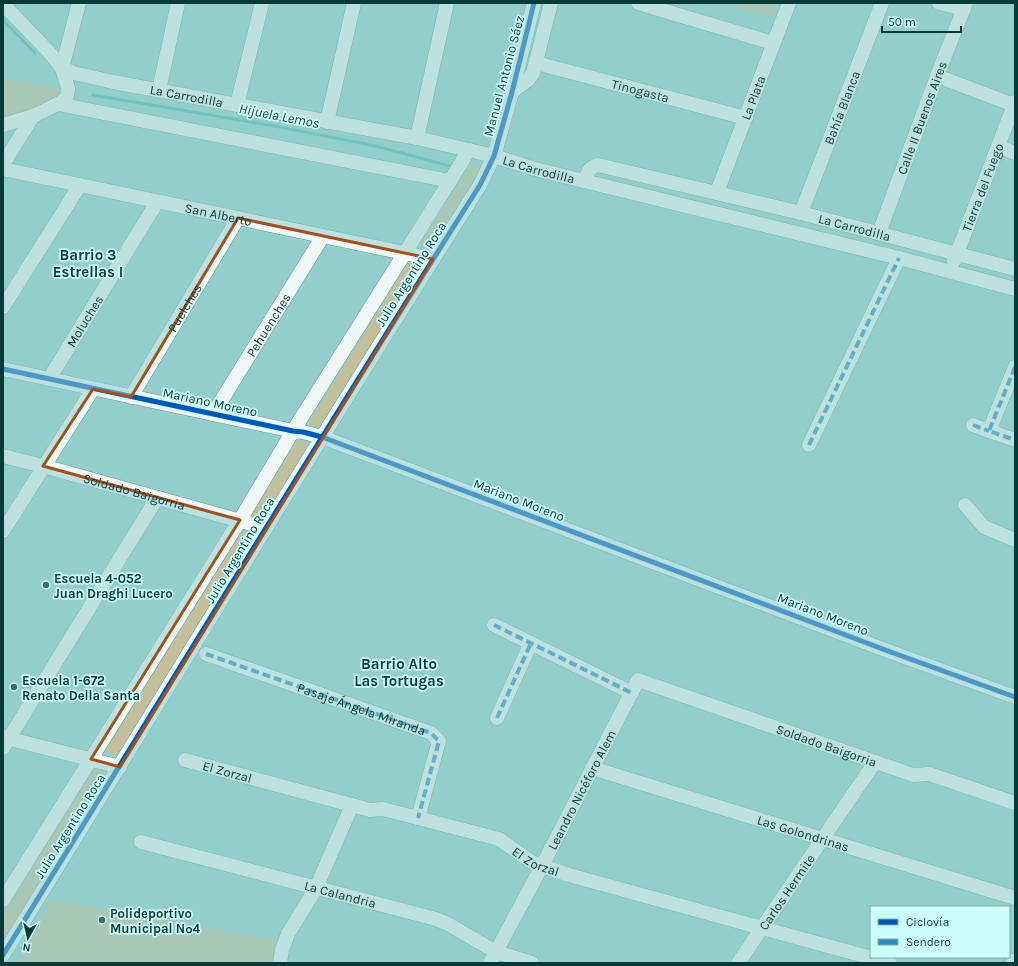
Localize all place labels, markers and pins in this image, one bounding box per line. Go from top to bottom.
place label: Escuela 4-052 Juan Draghi Lucero [54,571,173,601]
marker: Escuela 4-052 Juan Draghi Lucero [41,580,51,590]
place label: Escuela 1-672 Renato Della Santa [22,673,140,703]
marker: Escuela 1-672 Renato Della Santa [9,682,19,692]
place label: Polideportivo Municipal Nº4 [110,906,200,936]
marker: Polideportivo Municipal Nº4 [97,915,107,925]

